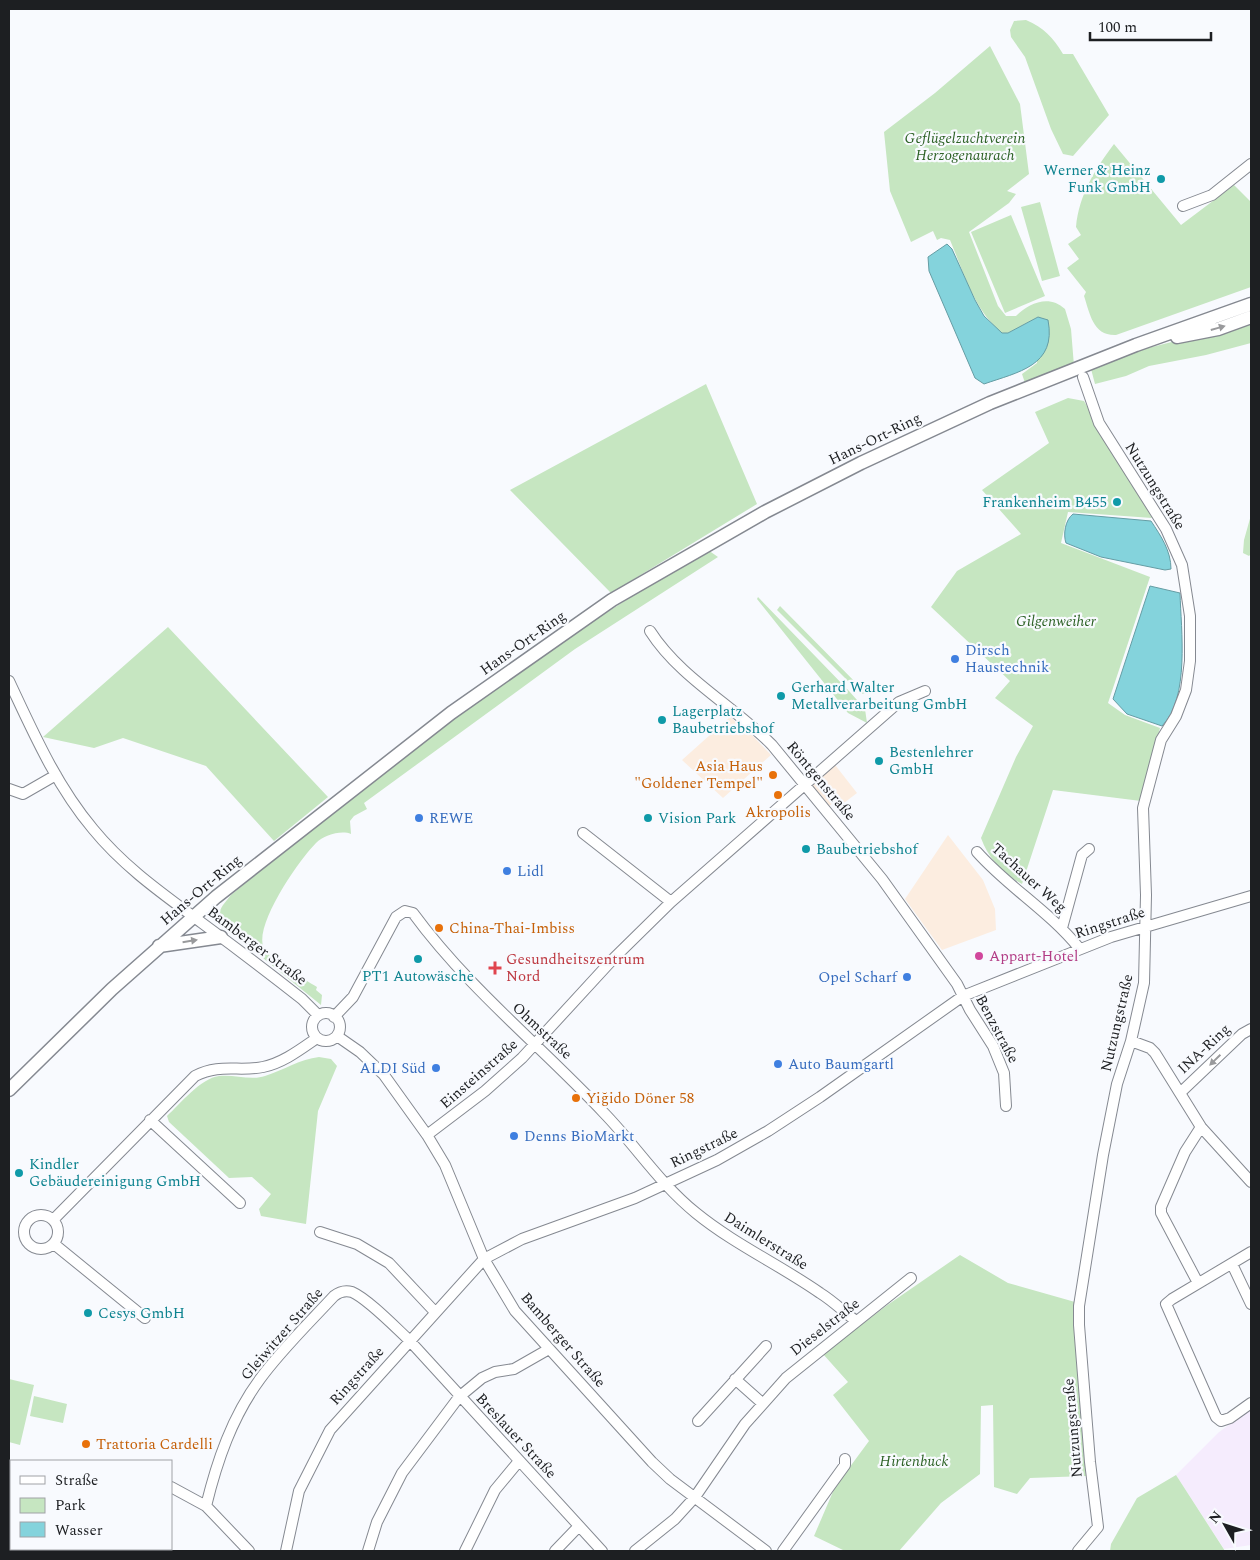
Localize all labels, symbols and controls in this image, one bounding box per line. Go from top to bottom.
scale bar [1090,10,1211,42]
text: 100 m [1098,16,1137,39]
park label: Geflügelzuchtverein Herzogenaurach [905,127,1025,167]
place label: Werner & Heinz Funk GmbH [1044,159,1151,199]
marker: Werner & Heinz Funk GmbH [1155,173,1167,185]
one-way arrow [1210,324,1225,332]
street label: Hans-Ort-Ring [825,407,925,471]
street label: Nutzungstraße [1119,438,1191,534]
place label: Frankenheim B455 [982,491,1107,514]
marker: Frankenheim B455 [1111,496,1123,508]
street label: Hans-Ort-Ring [475,605,571,681]
park label: Gilgenweiher [1016,610,1097,633]
place label: Dirsch Haustechnik [965,639,1049,679]
marker: Dirsch Haustechnik [949,653,961,665]
place label: Gerhard Walter Metallverarbeitung GmbH [791,676,967,716]
marker: Gerhard Walter Metallverarbeitung GmbH [775,690,787,702]
place label: Lagerplatz Baubetriebshof [672,700,775,740]
marker: Lagerplatz Baubetriebshof [656,714,668,726]
street label: Röntgenstraße [781,736,861,826]
place label: Bestenlehrer GmbH [889,741,974,781]
place label: Asia Haus "Goldener Tempel" [634,755,763,795]
marker: Bestenlehrer GmbH [873,755,885,767]
marker: Asia Haus "Goldener Tempel" [767,769,779,781]
marker: Akropolis [772,789,784,801]
place label: Akropolis [745,801,811,824]
place label: REWE [429,807,473,830]
place label: Vision Park [658,807,736,830]
marker: REWE [413,812,425,824]
marker: Vision Park [642,812,654,824]
place label: Baubetriebshof [816,838,919,861]
street label: Tachauer Weg [986,838,1072,918]
marker: Baubetriebshof [800,843,812,855]
street label: Hans-Ort-Ring [155,849,247,931]
place label: Lidl [517,860,544,883]
marker: Lidl [501,865,513,877]
street label: Bamberger Straße [202,901,312,991]
street label: Ringstraße [1072,901,1148,945]
place label: China-Thai-Imbiss [449,917,575,940]
marker: China-Thai-Imbiss [433,922,445,934]
one-way arrow [182,936,198,944]
place label: Appart-Hotel [989,945,1079,968]
place label: Gesundheitszentrum Nord [506,948,645,988]
marker: Appart-Hotel [973,950,985,962]
marker: PT1 Autowäsche [412,953,424,965]
marker: Gesundheitszentrum Nord [488,961,502,975]
place label: PT1 Autowäsche [362,965,474,988]
place label: Opel Scharf [818,966,899,989]
marker: Opel Scharf [901,971,913,983]
street label: Nutzungstraße [1095,972,1139,1074]
street label: Benzstraße [969,991,1025,1067]
street label: Ohmstraße [507,997,577,1065]
street label: INA-Ring [1172,1018,1236,1080]
street label: Einsteinstraße [435,1033,523,1115]
place label: Auto Baumgartl [788,1053,894,1076]
one-way arrow [1209,1054,1221,1066]
place label: ALDI Süd [359,1057,426,1080]
marker: Auto Baumgartl [772,1058,784,1070]
marker: ALDI Süd [430,1062,442,1074]
place label: Yiğido Döner 58 [586,1087,694,1110]
marker: Yiğido Döner 58 [570,1092,582,1104]
street label: Ringstraße [666,1122,742,1174]
place label: Denns BioMarkt [524,1125,634,1148]
marker: Denns BioMarkt [508,1130,520,1142]
place label: Kindler Gebäudereinigung GmbH [29,1153,201,1193]
marker: Kindler Gebäudereinigung GmbH [13,1167,25,1179]
street label: Daimlerstraße [719,1206,813,1276]
street label: Gleiwitzer Straße [235,1282,329,1386]
street label: Bamberger Straße [515,1287,611,1393]
street label: Dieselstraße [785,1292,865,1362]
place label: Cesys GmbH [98,1302,185,1325]
marker: Cesys GmbH [82,1307,94,1319]
street label: Ringstraße [324,1341,390,1411]
street label: Nutzungstraße [1057,1377,1089,1479]
street label: Breslauer Straße [470,1388,562,1484]
place label: Trattoria Cardelli [96,1433,213,1456]
marker: Trattoria Cardelli [80,1438,92,1450]
park label: Hirtenbuck [880,1450,948,1473]
legend [10,1460,172,1550]
text: Straße [55,1469,98,1492]
text: Park [55,1494,86,1517]
north arrow [1200,1500,1250,1550]
text: N [1204,1506,1227,1528]
text: Wasser [55,1519,103,1542]

